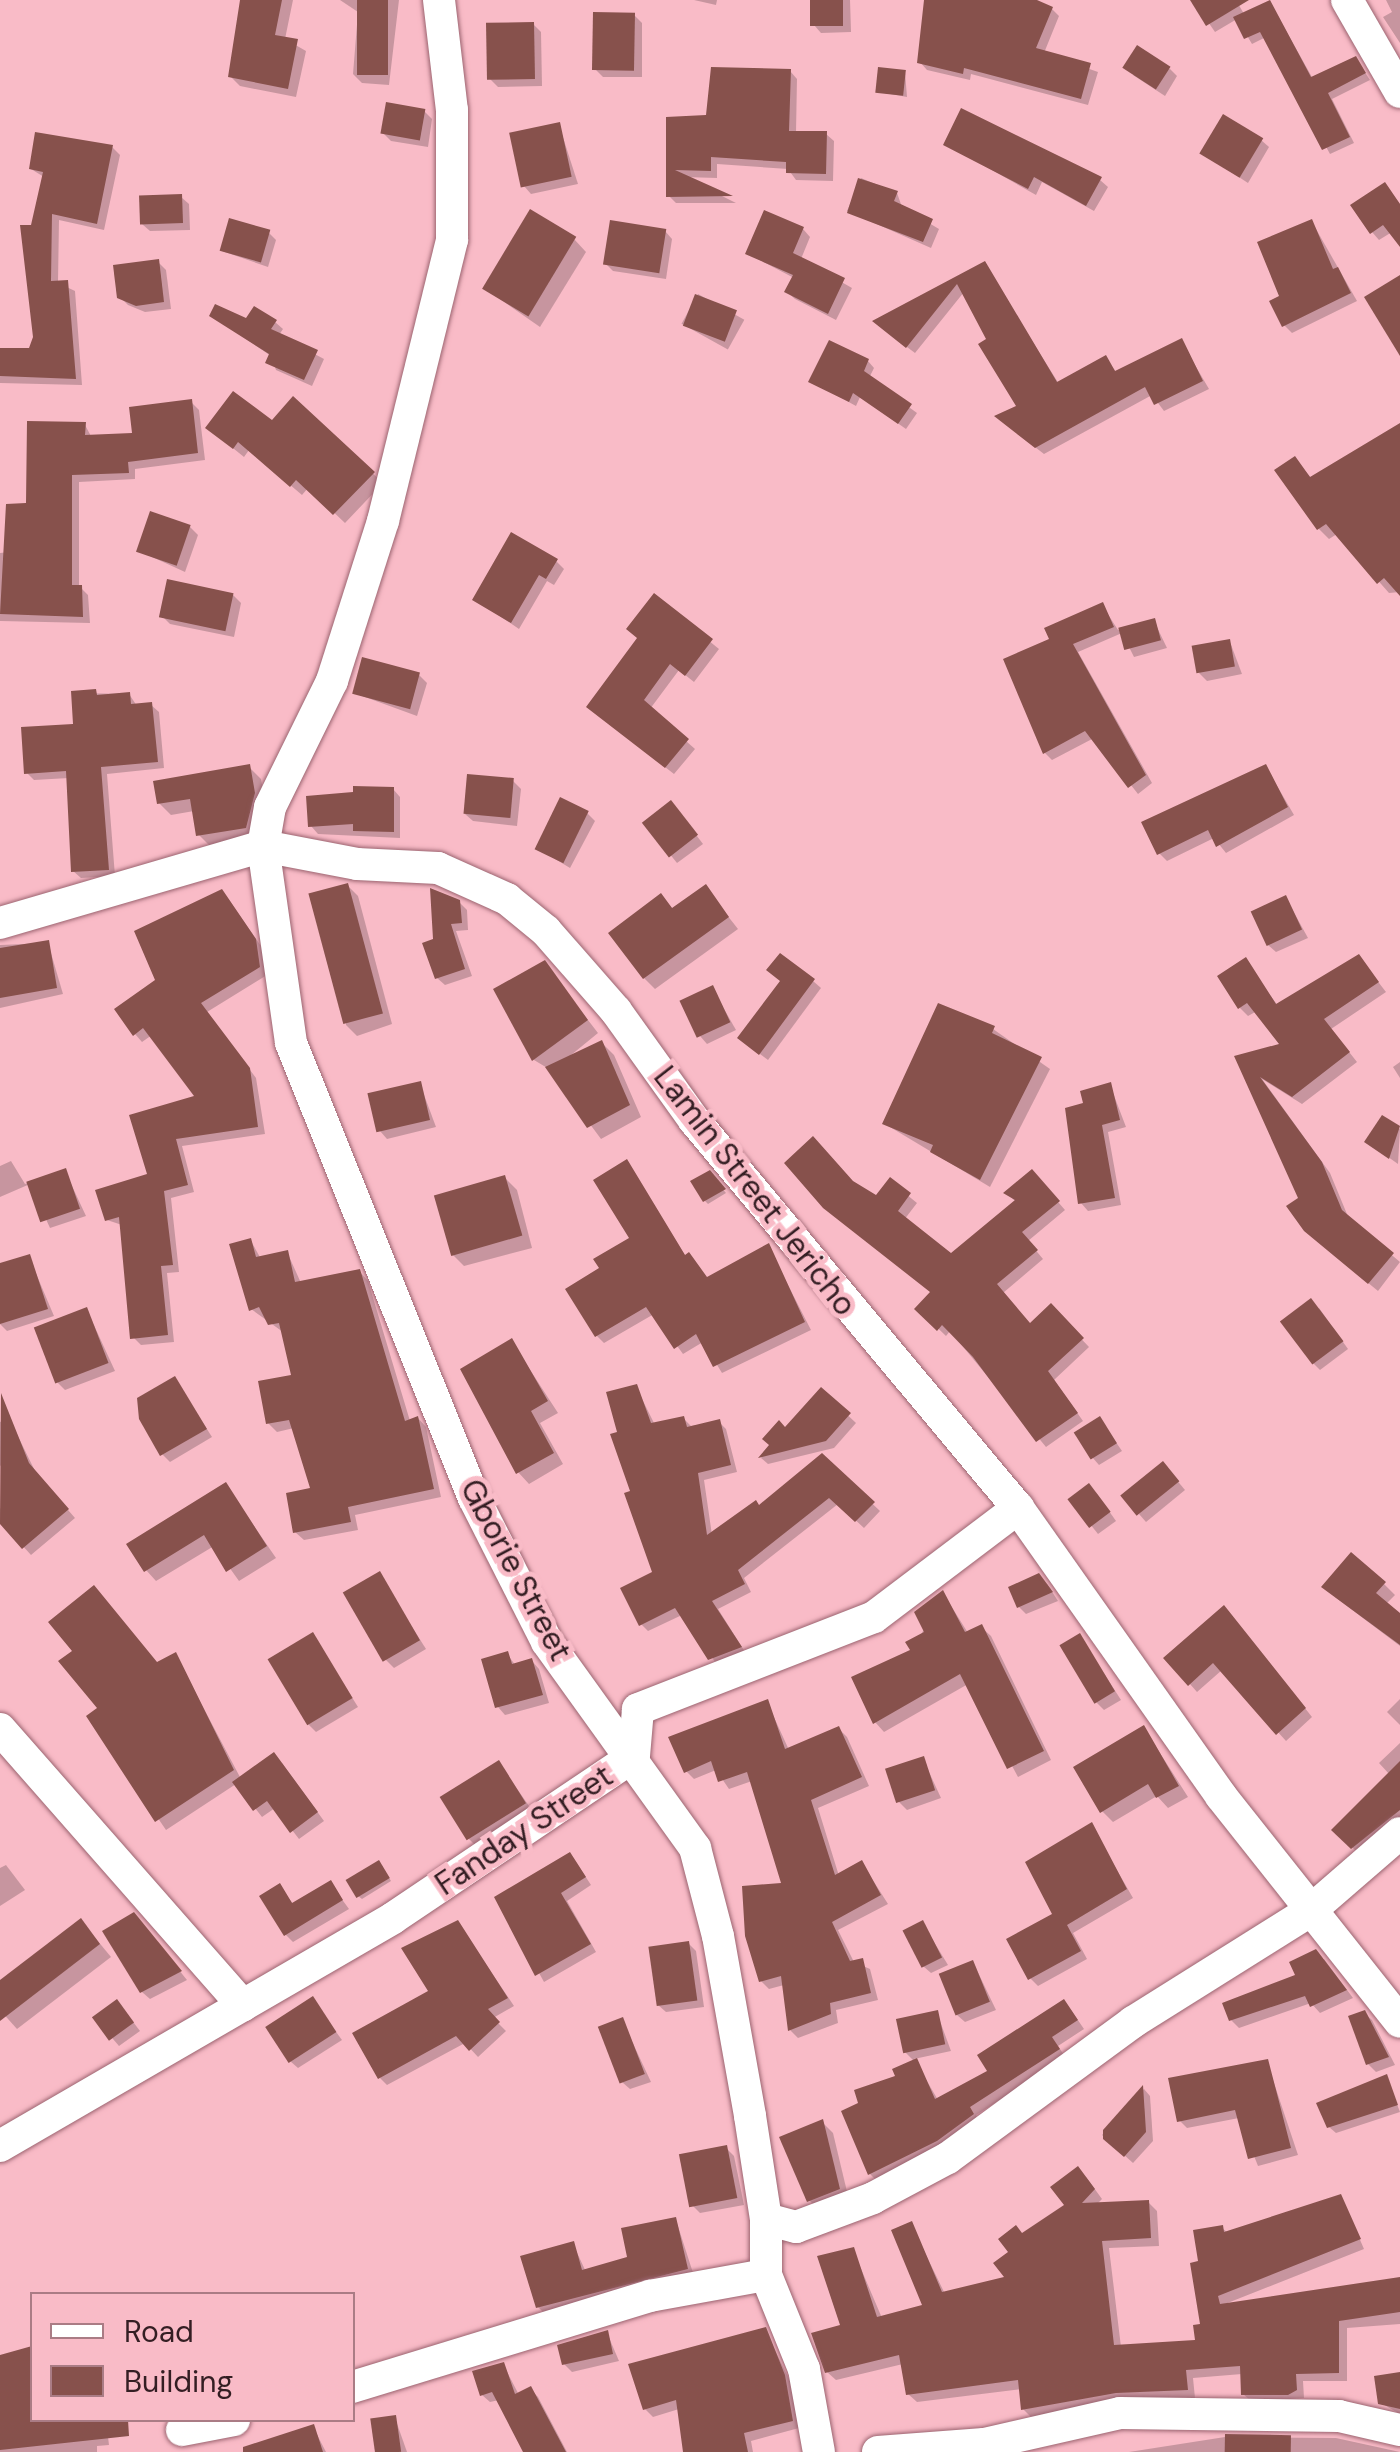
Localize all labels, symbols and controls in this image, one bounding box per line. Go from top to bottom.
street label: Lamin Street Jericho [646,1059,864,1323]
street label: Gborie Street [452,1473,580,1667]
street label: Fanday Street [428,1757,620,1903]
legend [30,2292,355,2422]
text: Road [124,2312,194,2351]
text: Building [124,2362,233,2401]

